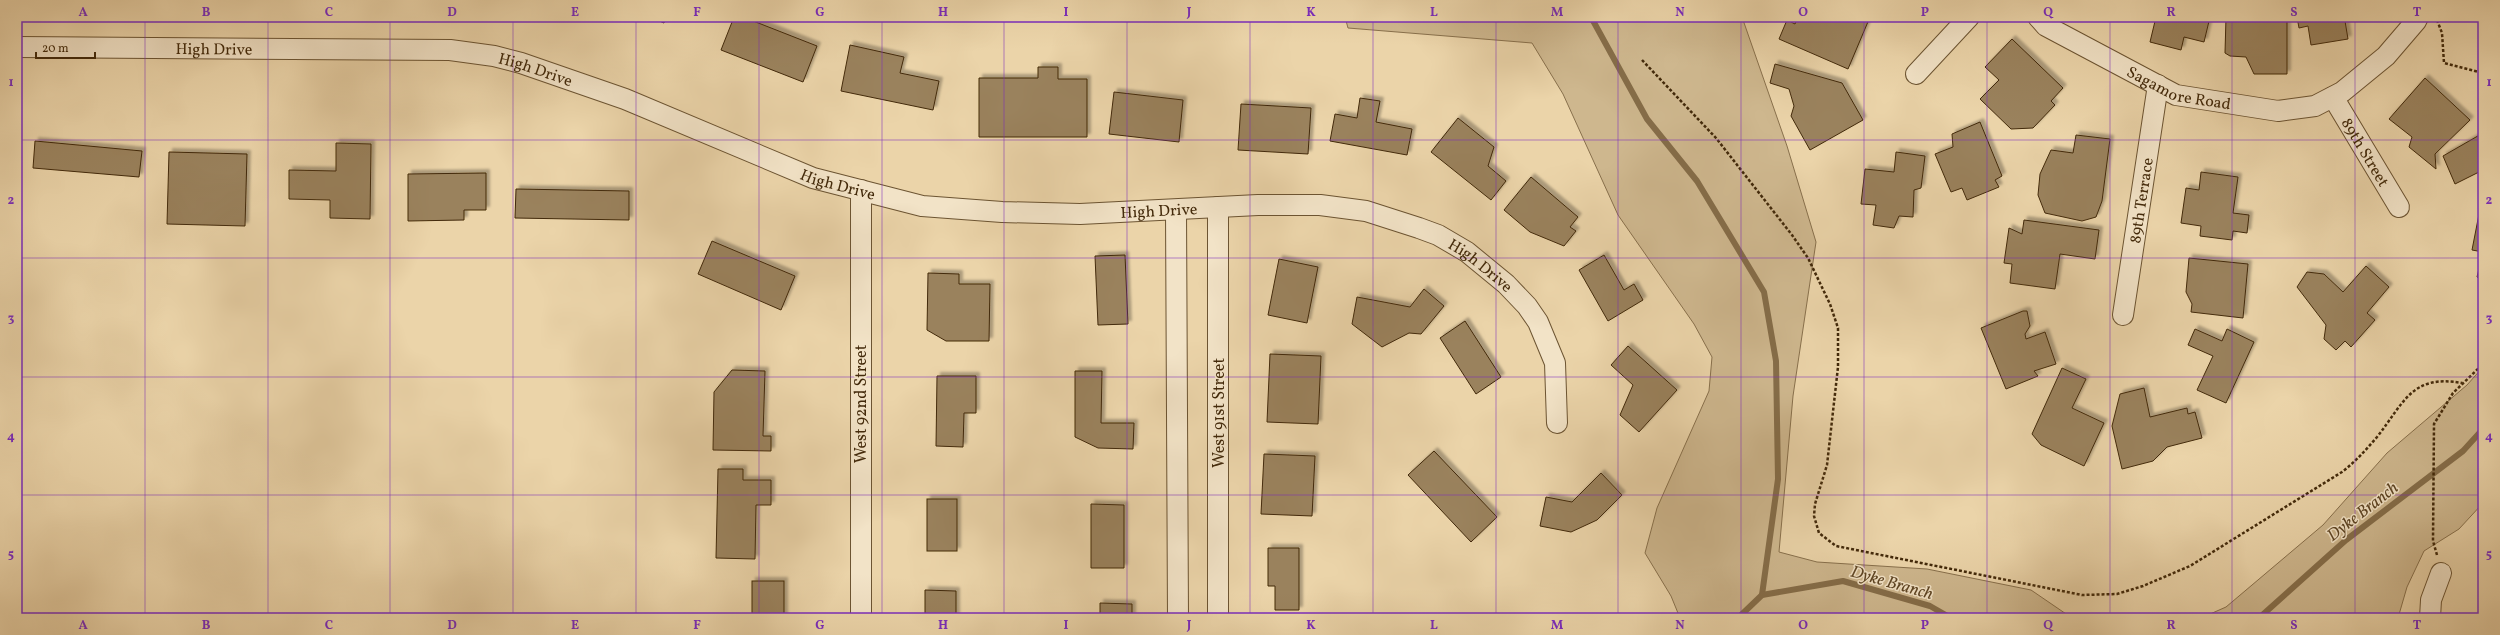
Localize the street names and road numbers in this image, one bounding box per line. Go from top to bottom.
street label: High Drive [175,39,253,62]
street label: High Drive [496,49,575,93]
street label: Sagamore Road [2122,62,2232,116]
street label: 89th Street [2335,114,2394,192]
street label: 89th Terrace [2125,156,2160,245]
street label: High Drive [796,165,877,207]
street label: High Drive [1120,199,1198,225]
street label: High Drive [1443,234,1517,298]
street label: West 92nd Street [851,344,873,463]
street label: West 91st Street [1209,358,1231,468]

